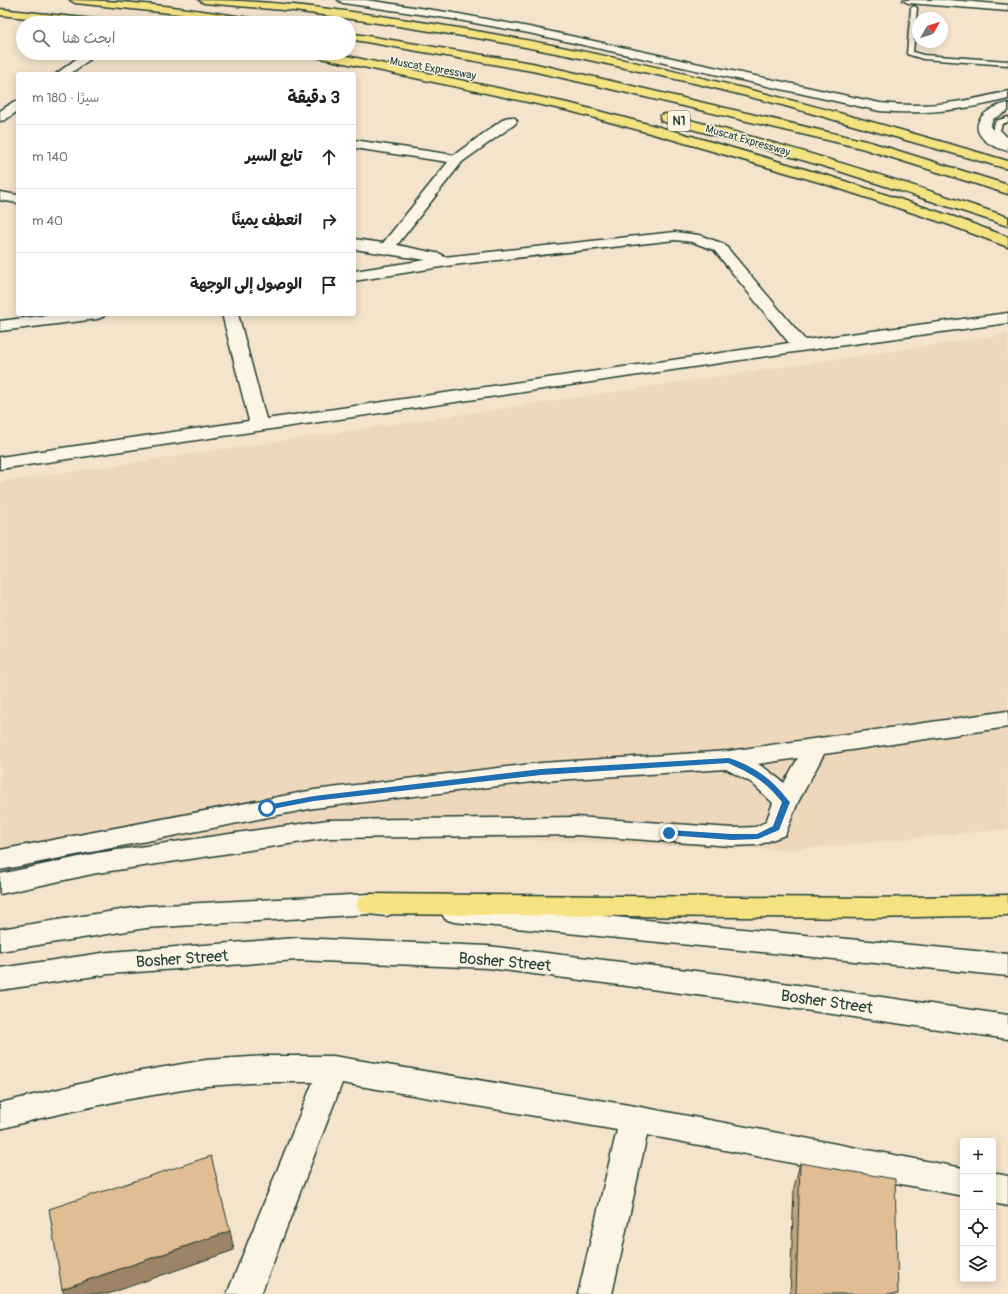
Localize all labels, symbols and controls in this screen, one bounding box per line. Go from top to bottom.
north arrow [912,12,948,48]
search box [16,16,356,60]
icon: search [30,27,52,49]
text: ابحث هنا [62,29,115,48]
street label: Muscat Expressway [389,54,477,83]
text: 3 دقيقة [288,87,340,108]
text: سيرًا · 180 m [32,90,99,106]
road number: N1 [668,111,690,131]
street label: Muscat Expressway [704,122,792,159]
icon: ahead [318,146,340,168]
text: تابع السير [245,147,302,166]
text: 140 m [32,149,68,165]
icon: right [318,210,340,232]
text: انعطف يمينًا [232,211,302,230]
text: 40 m [32,213,63,229]
icon: arrive [318,274,340,296]
text: الوصول إلى الوجهة [190,275,302,294]
route start [258,799,276,817]
route end [660,824,678,842]
street label: Bosher Street [135,946,230,972]
street label: Bosher Street [458,948,553,976]
street label: Bosher Street [780,986,875,1018]
map controls [960,1138,996,1282]
button: + [960,1138,996,1174]
button: − [960,1174,996,1210]
button: locate [960,1210,996,1246]
button: layers [960,1246,996,1282]

